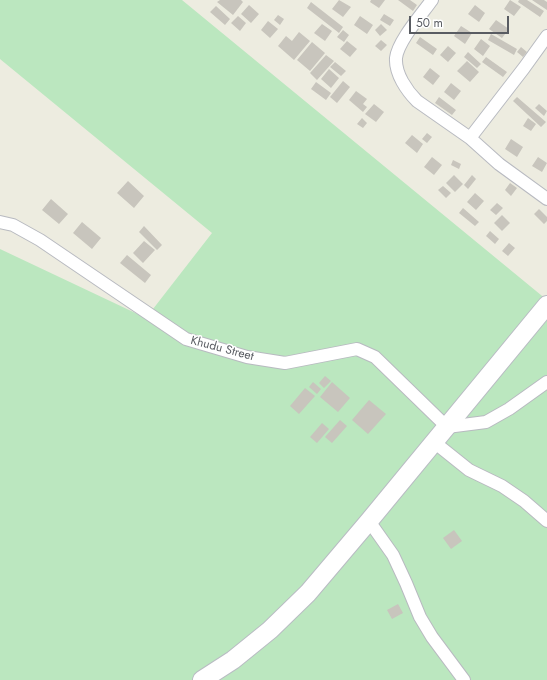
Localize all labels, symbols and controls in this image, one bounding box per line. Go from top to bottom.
scale bar [411,8,511,34]
text: 50 m [416,14,443,32]
street label: Khudu Street [189,334,255,364]

